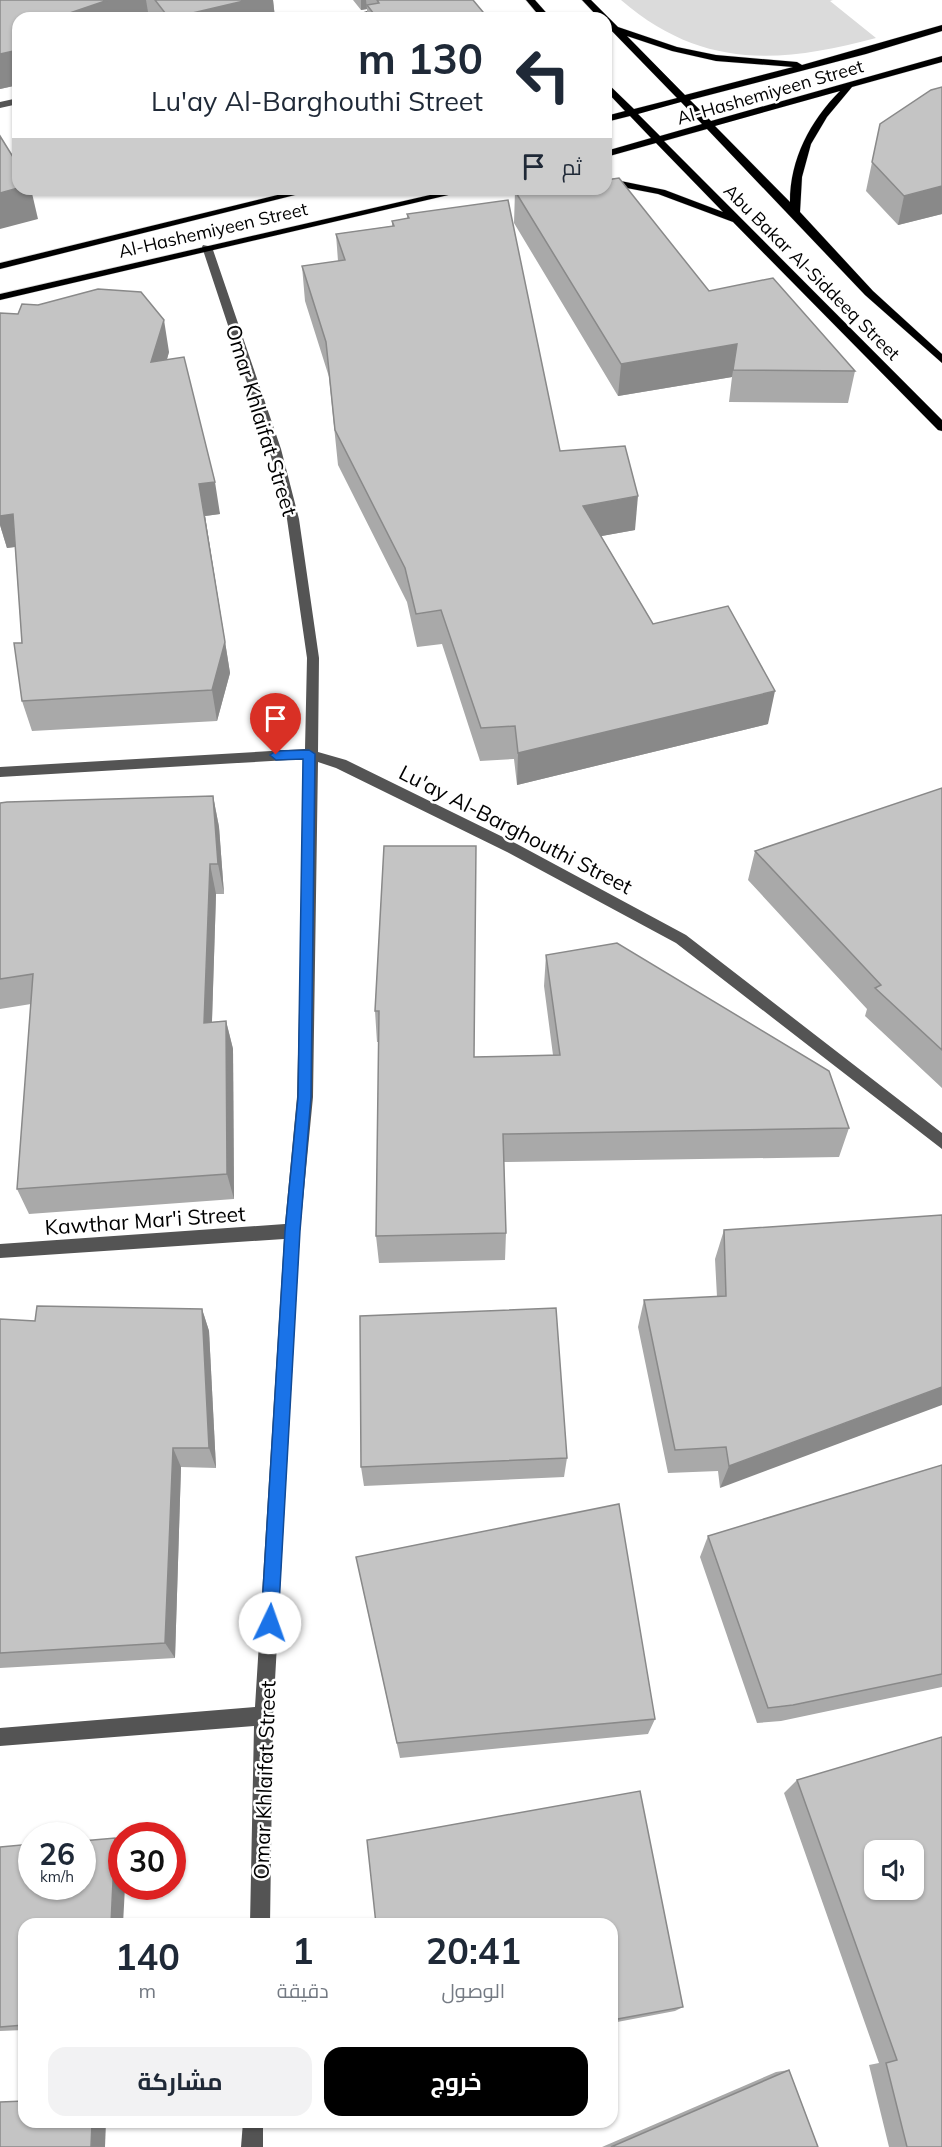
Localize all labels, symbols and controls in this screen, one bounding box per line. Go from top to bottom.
text: 130 m [358,32,483,85]
icon: left [504,36,582,114]
street label: Al-Hashemiyeen Street [674,54,866,130]
text: Lu'ay Al-Barghouthi Street [151,84,483,118]
icon: arrive [517,150,550,183]
text: ثم [562,153,582,181]
street label: Abu Bakar Al-Siddeeq Street [719,179,905,365]
street label: Al-Hashemiyeen Street [116,197,310,263]
street label: Omar Khlaifat Street [220,321,304,519]
pin [250,693,301,755]
icon: arrive [259,702,292,735]
street label: Lu'ay Al-Barghouthi Street [395,759,637,899]
street label: Kawthar Mar'i Street [44,1200,246,1240]
position arrow [238,1591,302,1655]
street label: Omar Khlaifat Street [248,1680,280,1880]
speed limit sign: 30 [108,1822,186,1900]
text: 26 [39,1835,75,1873]
map controls [864,1840,924,1900]
button: sound [864,1840,924,1900]
text: km/h [40,1867,74,1886]
text: 1 [292,1928,314,1973]
text: 20:41 [426,1928,521,1973]
text: 140 [115,1934,180,1979]
text: m [139,1978,156,2003]
text: دقيقة [277,1978,329,2003]
text: الوصول [442,1978,505,2003]
button: مشاركة [48,2047,312,2116]
button: خروج [324,2047,588,2116]

